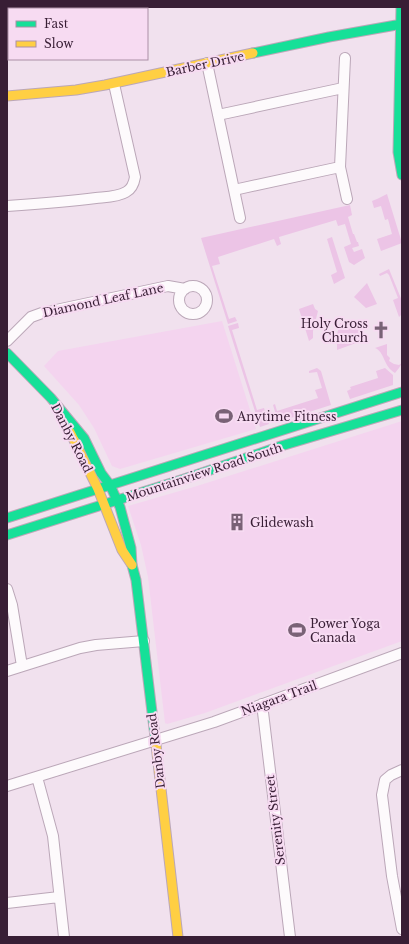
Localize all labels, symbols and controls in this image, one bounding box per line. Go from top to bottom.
legend [8,8,148,60]
text: Fast [44,16,69,31]
text: Slow [44,36,74,51]
street label: Barber Drive [165,48,246,80]
street label: Diamond Leaf Lane [41,280,165,320]
place label: Holy Cross Church [301,316,368,345]
church icon: Holy Cross Church [371,320,391,340]
street label: Danby Road [48,401,96,475]
sports icon: Anytime Fitness [214,406,234,426]
place label: Anytime Fitness [236,409,337,424]
street label: Mountainview Road South [124,440,284,504]
building icon: Glidewash [227,512,247,532]
place label: Glidewash [250,515,314,530]
place label: Power Yoga Canada [310,616,380,645]
sports icon: Power Yoga Canada [287,620,307,640]
street label: Niagara Trail [239,677,319,719]
street label: Danby Road [144,712,168,790]
street label: Serenity Street [262,774,288,866]

